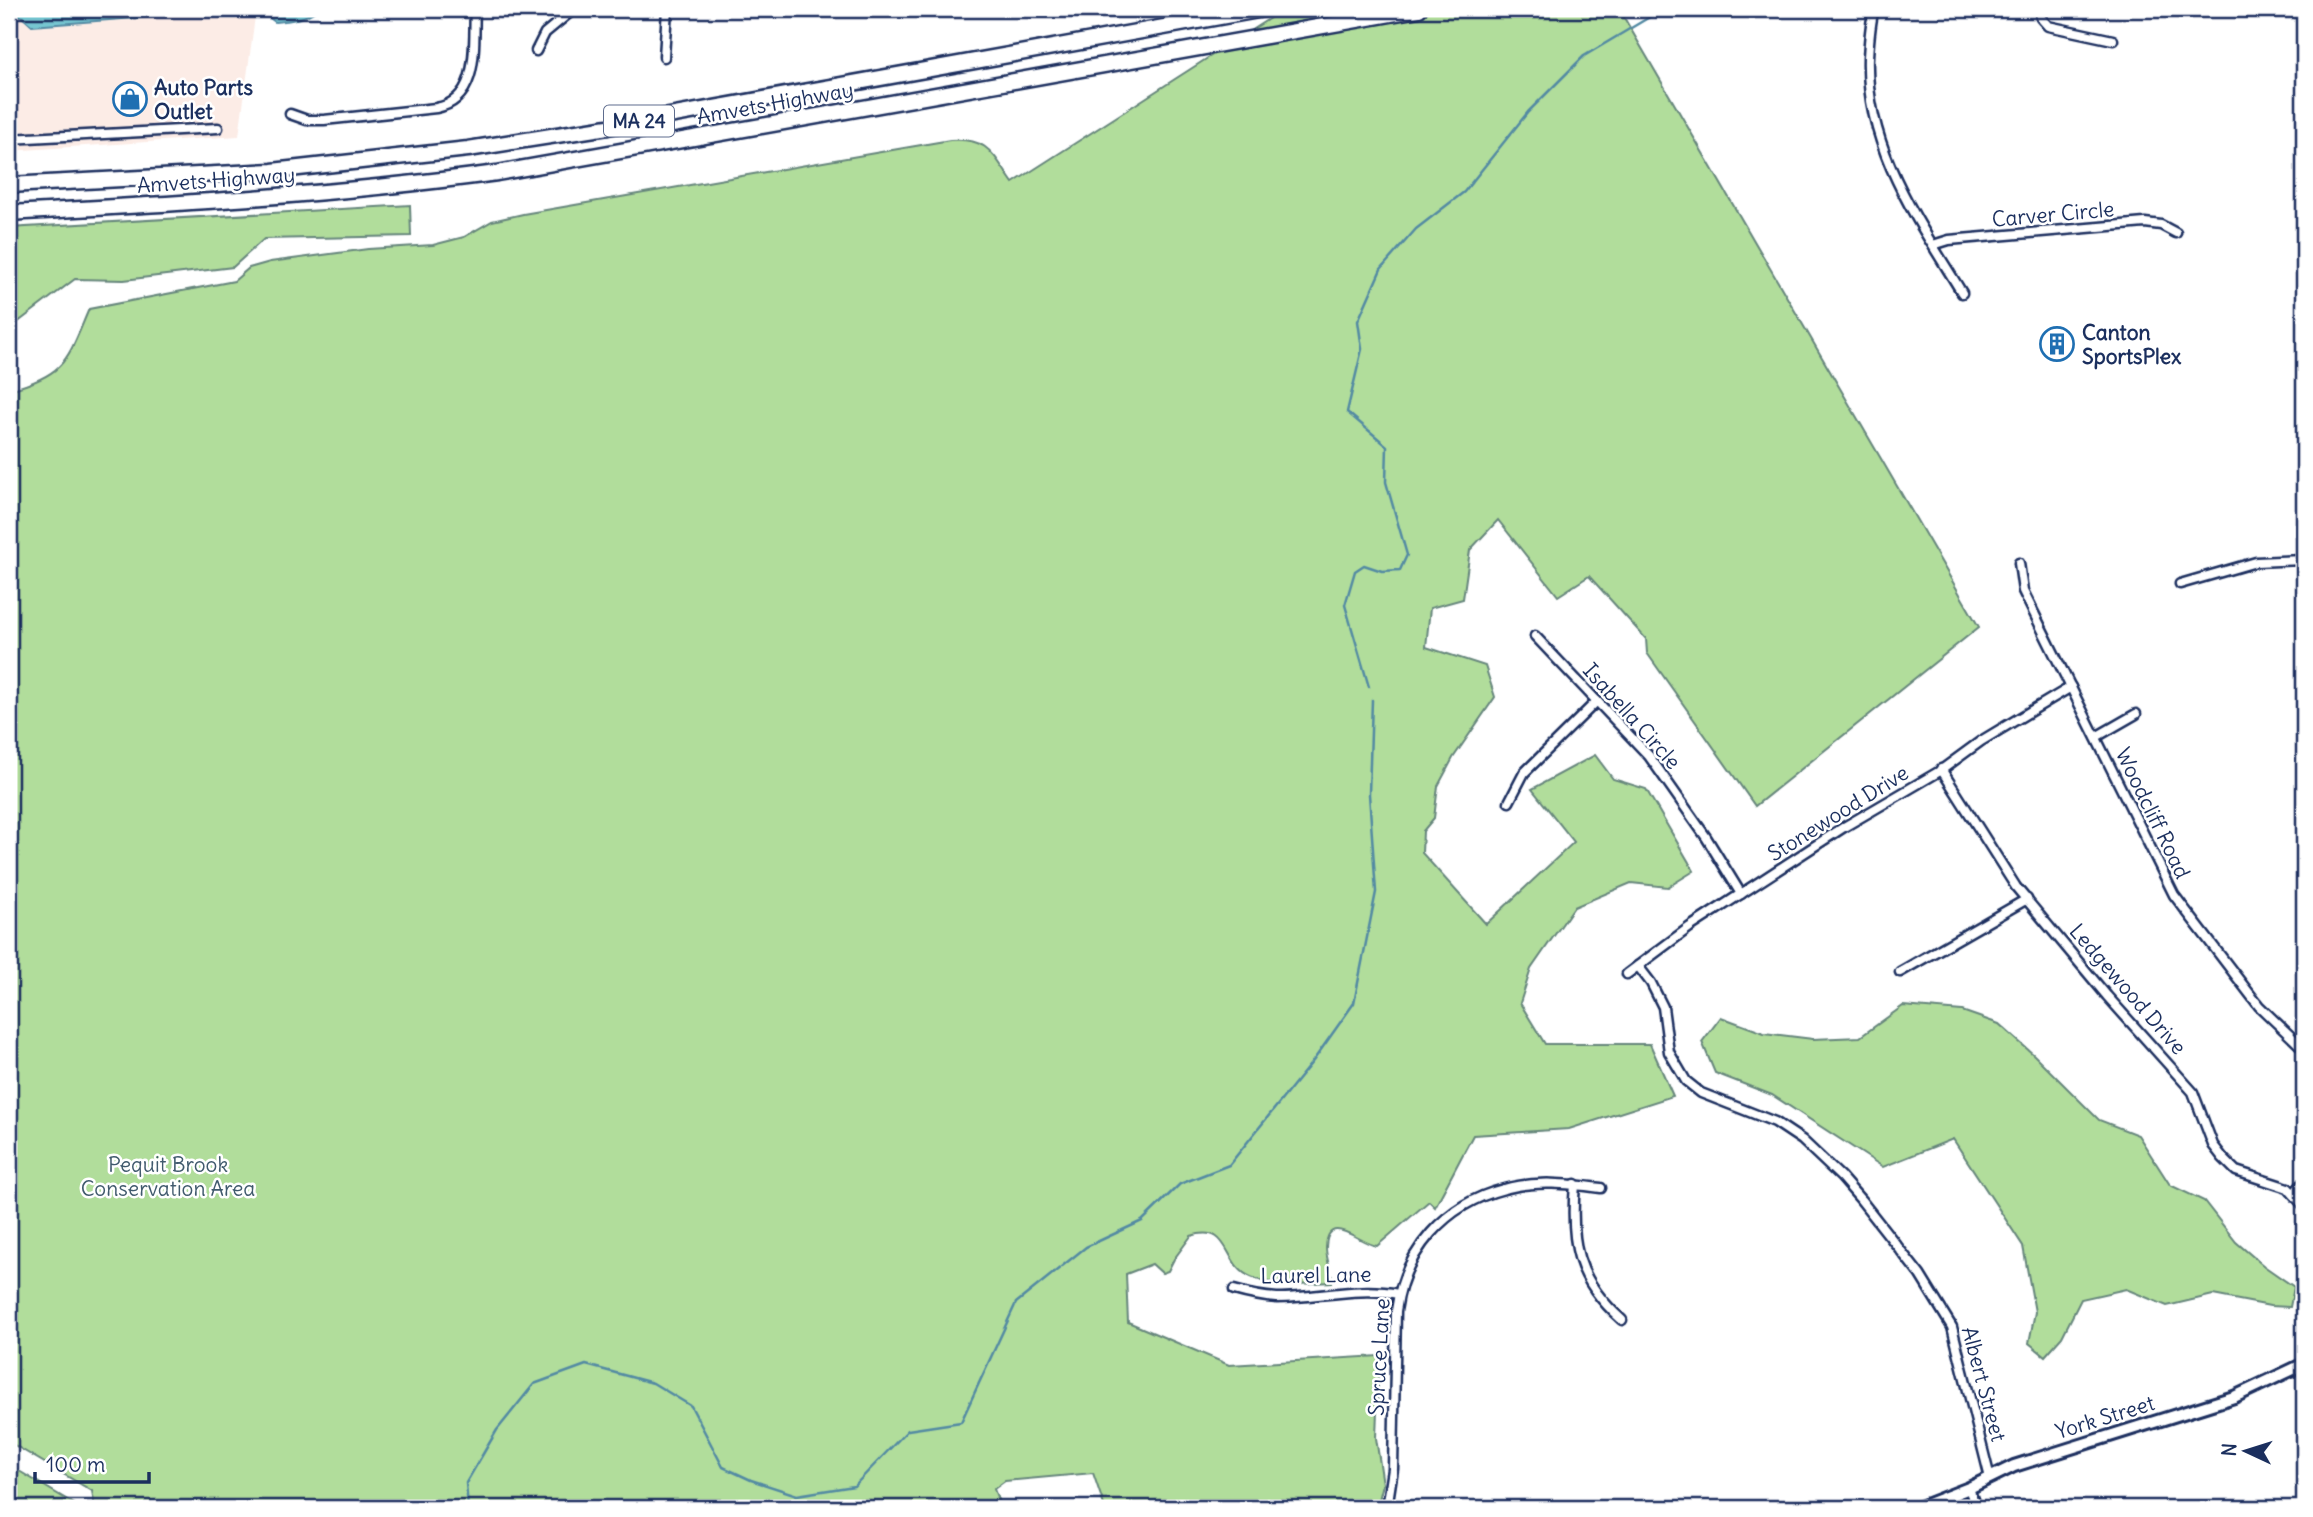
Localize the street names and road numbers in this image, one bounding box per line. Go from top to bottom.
street label: Amvets Highway [695,76,855,130]
road number: MA 24 [604,105,674,136]
street label: Amvets Highway [136,161,296,199]
street label: Carver Circle [1991,195,2115,233]
street label: Isabella Circle [1577,657,1687,775]
street label: Woodcliff Road [2110,743,2196,883]
street label: Stonewood Drive [1763,759,1913,867]
street label: Ledgewood Drive [2064,918,2192,1060]
street label: Laurel Lane [1260,1261,1372,1289]
street label: Spruce Lane [1362,1297,1396,1417]
street label: Albert Street [1956,1324,2012,1444]
street label: York Street [2052,1389,2158,1445]

